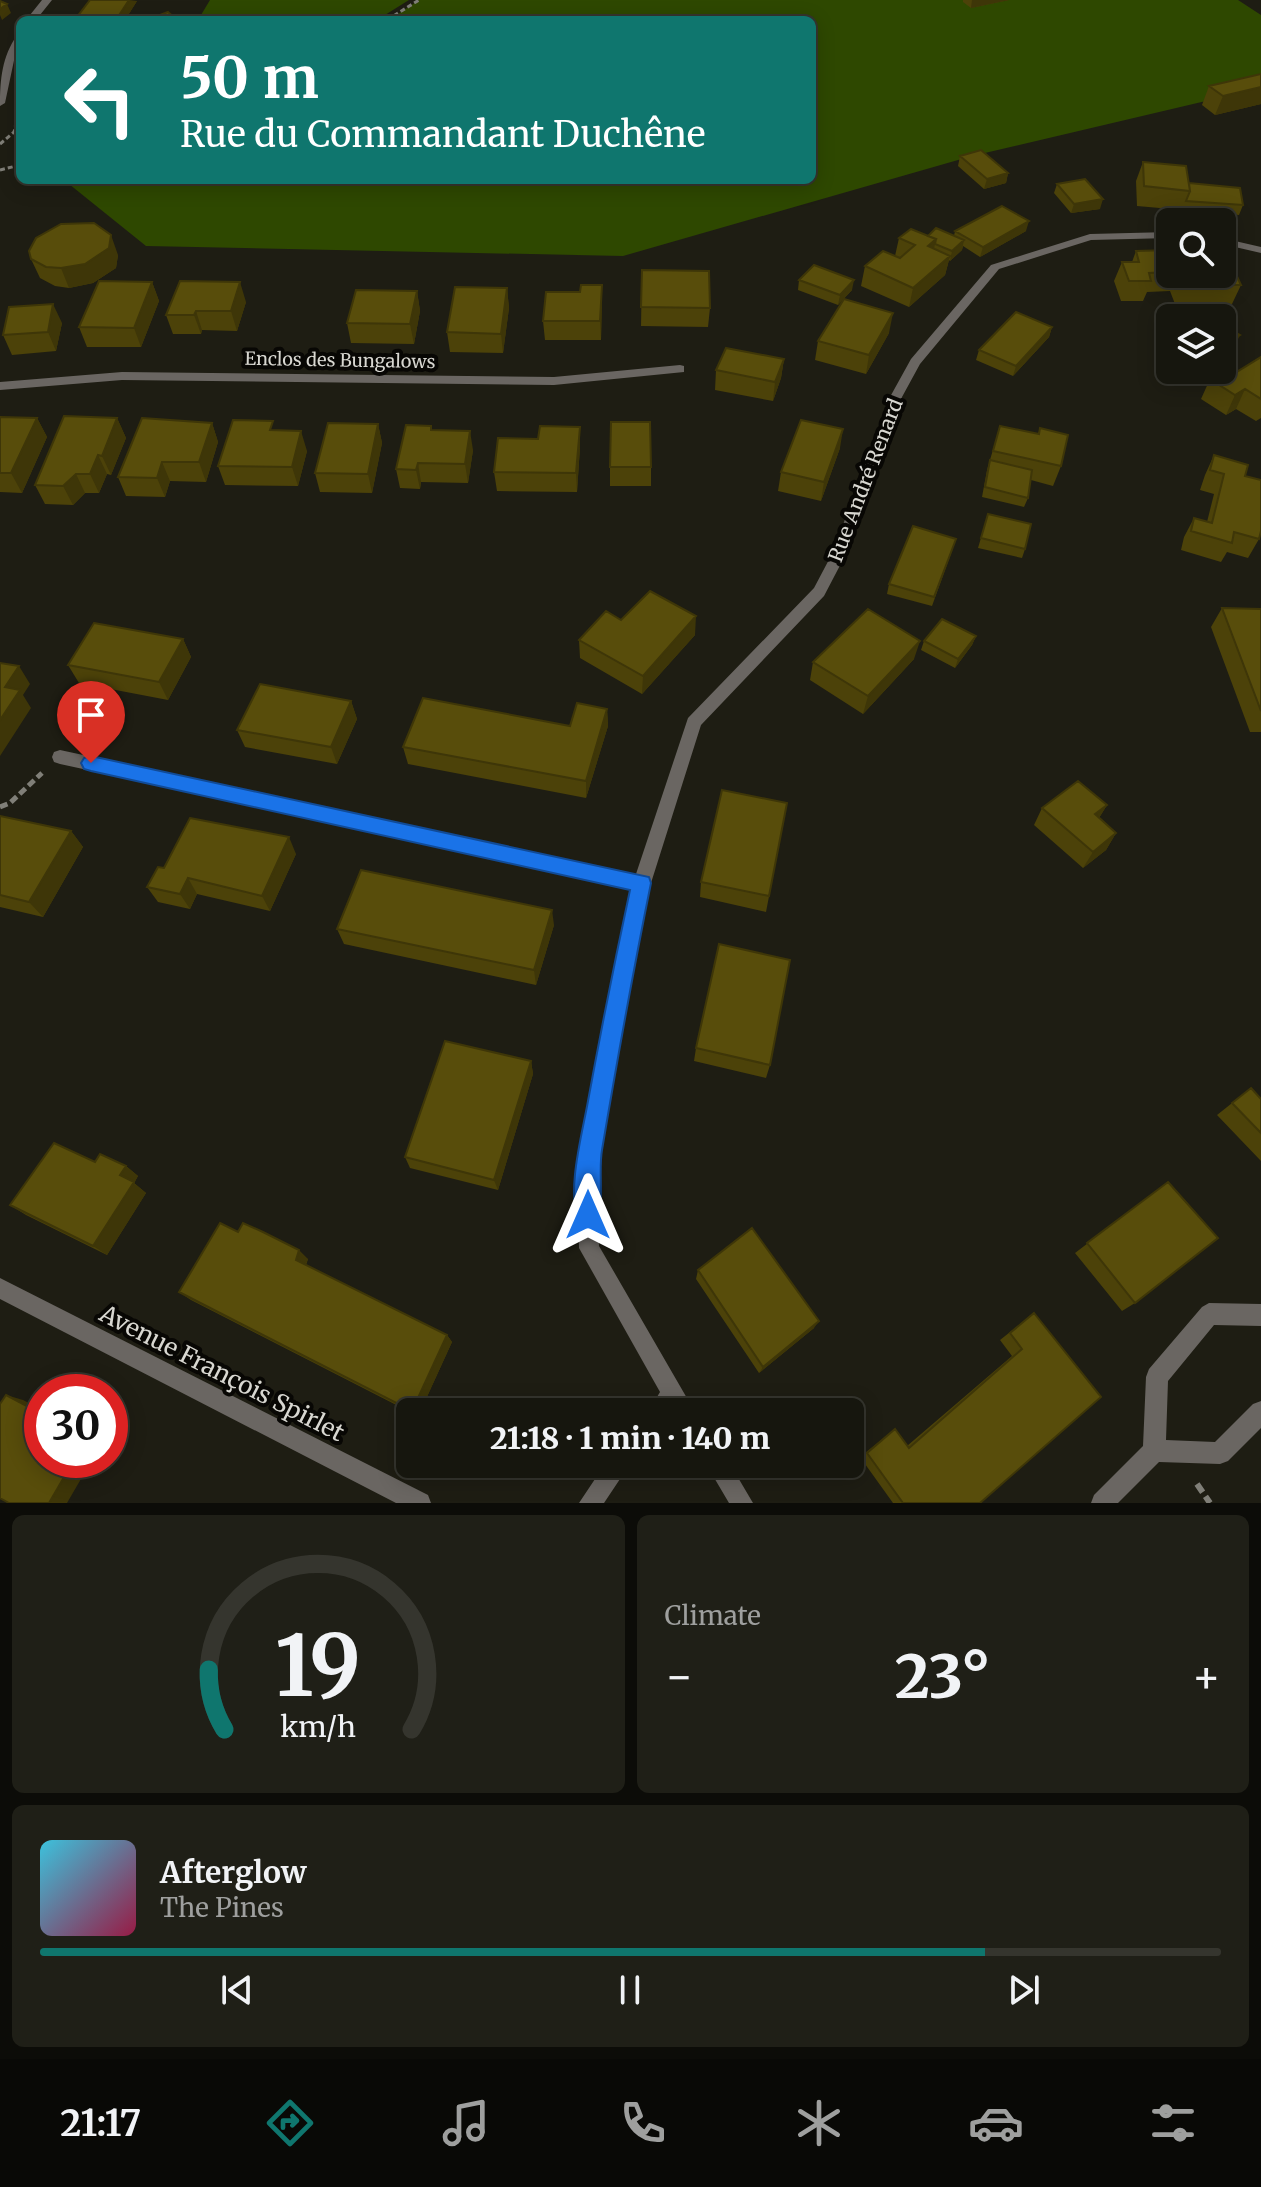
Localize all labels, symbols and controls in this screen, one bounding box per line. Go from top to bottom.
text: 50 m [180,43,319,113]
icon: left [48,48,152,152]
text: Rue du Commandant Duchêne [180,112,706,157]
map controls [1156,208,1236,384]
button: search [1156,208,1236,288]
button: layers [1156,304,1236,384]
street label: Enclos des Bungalows [244,347,436,373]
street label: Rue André Renard [822,395,908,565]
pin [57,681,125,763]
icon: arrive [69,693,113,737]
position arrow [546,1173,630,1257]
street label: Avenue François Spirlet [94,1297,350,1448]
speed limit sign: 30 [24,1374,128,1478]
text: 21:18 · 1 min · 140 m [490,1419,770,1457]
text: Climate [665,1599,761,1632]
text: 19 [275,1614,361,1719]
text: 23° [895,1639,991,1714]
text: − [665,1649,694,1704]
text: + [1192,1649,1221,1704]
text: km/h [280,1709,356,1745]
text: Afterglow [160,1853,307,1891]
text: The Pines [160,1891,284,1924]
icon: previous [215,1968,259,2012]
icon: pause [608,1968,652,2012]
icon: next [1002,1968,1046,2012]
icon: directions [262,2095,318,2151]
icon: music [438,2095,494,2151]
icon: phone [615,2095,671,2151]
icon: climate [791,2095,847,2151]
icon: car [968,2095,1024,2151]
icon: filters [1145,2095,1201,2151]
text: 21:17 [60,2101,141,2146]

